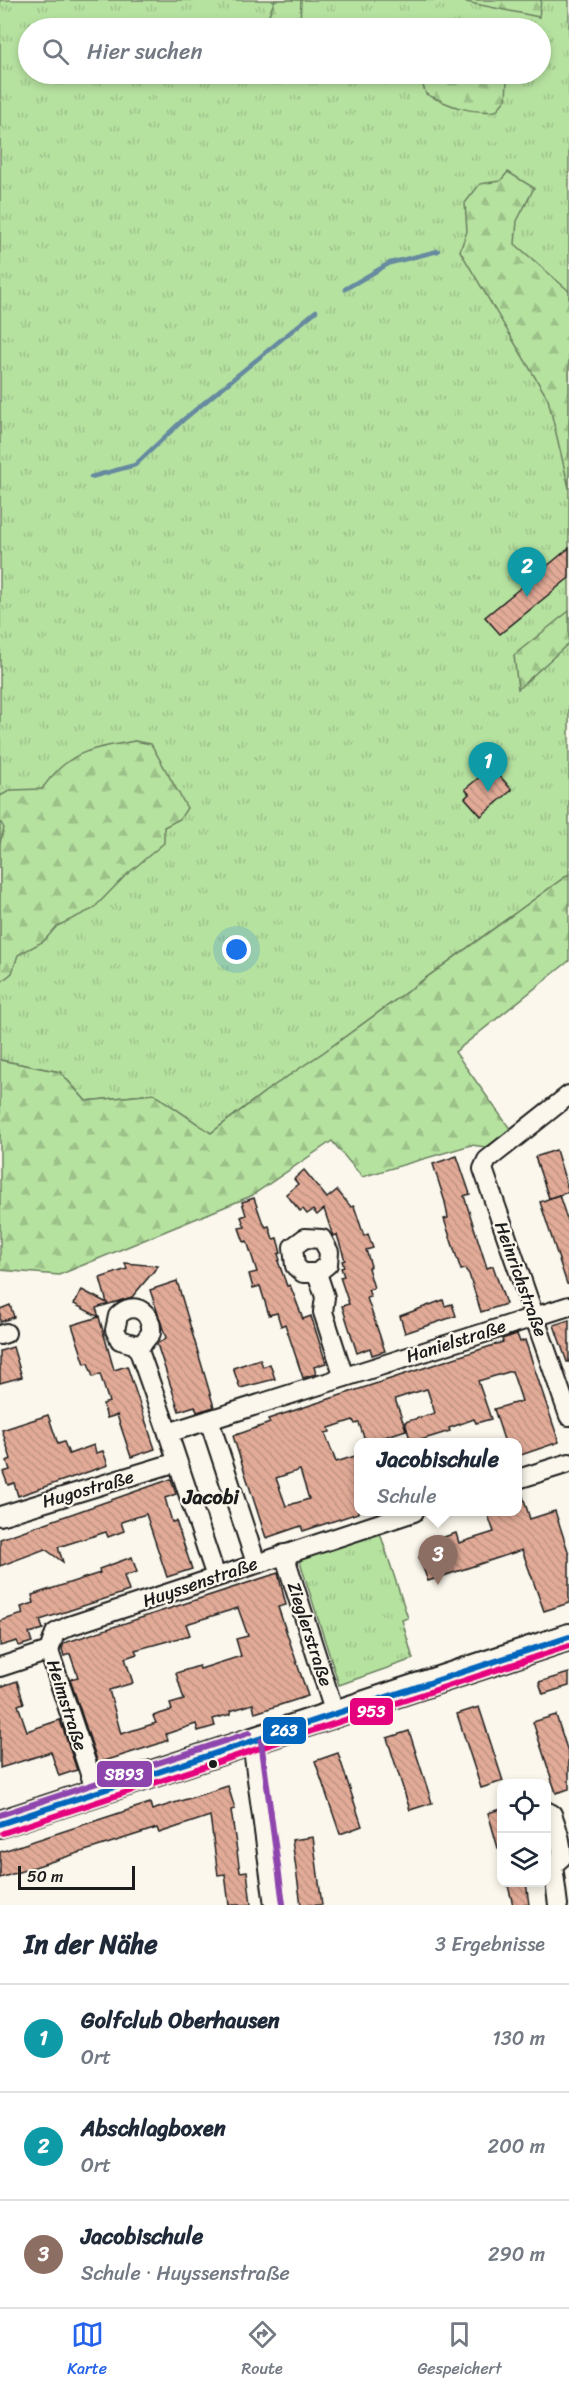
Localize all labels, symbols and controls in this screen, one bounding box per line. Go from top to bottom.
search box [18,18,551,84]
text: Hier suchen [87,32,202,71]
icon: search [39,35,72,68]
pin: 2 [508,548,546,597]
pin: 1 [468,742,508,792]
your location [222,935,251,964]
street label: Heinrichstraße [485,1217,557,1341]
street label: Hanielstraße [402,1310,510,1372]
popup [354,1438,522,1516]
text: Jacobischule [377,1440,499,1479]
street label: Hugostraße [38,1461,138,1517]
text: Schule [377,1479,437,1514]
district label: Jacobi [182,1480,240,1515]
pin: 3 [418,1536,458,1585]
street label: Huyssenstraße [138,1547,262,1617]
street label: Zieglerstraße [278,1577,342,1691]
street label: Heimstraße [37,1655,97,1755]
line badge: 953 [349,1697,394,1726]
text: 953 [357,1697,385,1726]
line badge: 263 [262,1716,307,1745]
text: 263 [269,1716,298,1745]
unlabelled marker [207,1758,219,1770]
line badge: SB93 [96,1760,153,1788]
text: SB93 [104,1760,144,1789]
map controls [497,1779,551,1887]
button: locate [497,1779,551,1833]
button: layers [497,1833,551,1887]
text: 50 m [27,1862,63,1891]
scale bar [18,1863,135,1890]
text: In der Nähe [24,1921,158,1967]
text: 3 Ergebnisse [435,1927,545,1962]
text: Golfclub Oberhausen [81,2001,280,2040]
text: 1 [39,2021,48,2056]
text: 130 m [492,2021,545,2056]
text: Ort [81,2040,111,2075]
text: Abschlagboxen [81,2109,226,2148]
text: 2 [38,2129,49,2164]
text: 200 m [488,2129,545,2164]
text: Ort [81,2148,111,2183]
text: Jacobischule [81,2217,203,2256]
text: 3 [38,2237,49,2272]
text: 290 m [488,2237,545,2272]
text: Schule · Huyssenstraße [81,2256,290,2291]
tab: Karte [67,2318,107,2383]
tab: Route [242,2318,283,2383]
tab: Gespeichert [417,2318,502,2383]

